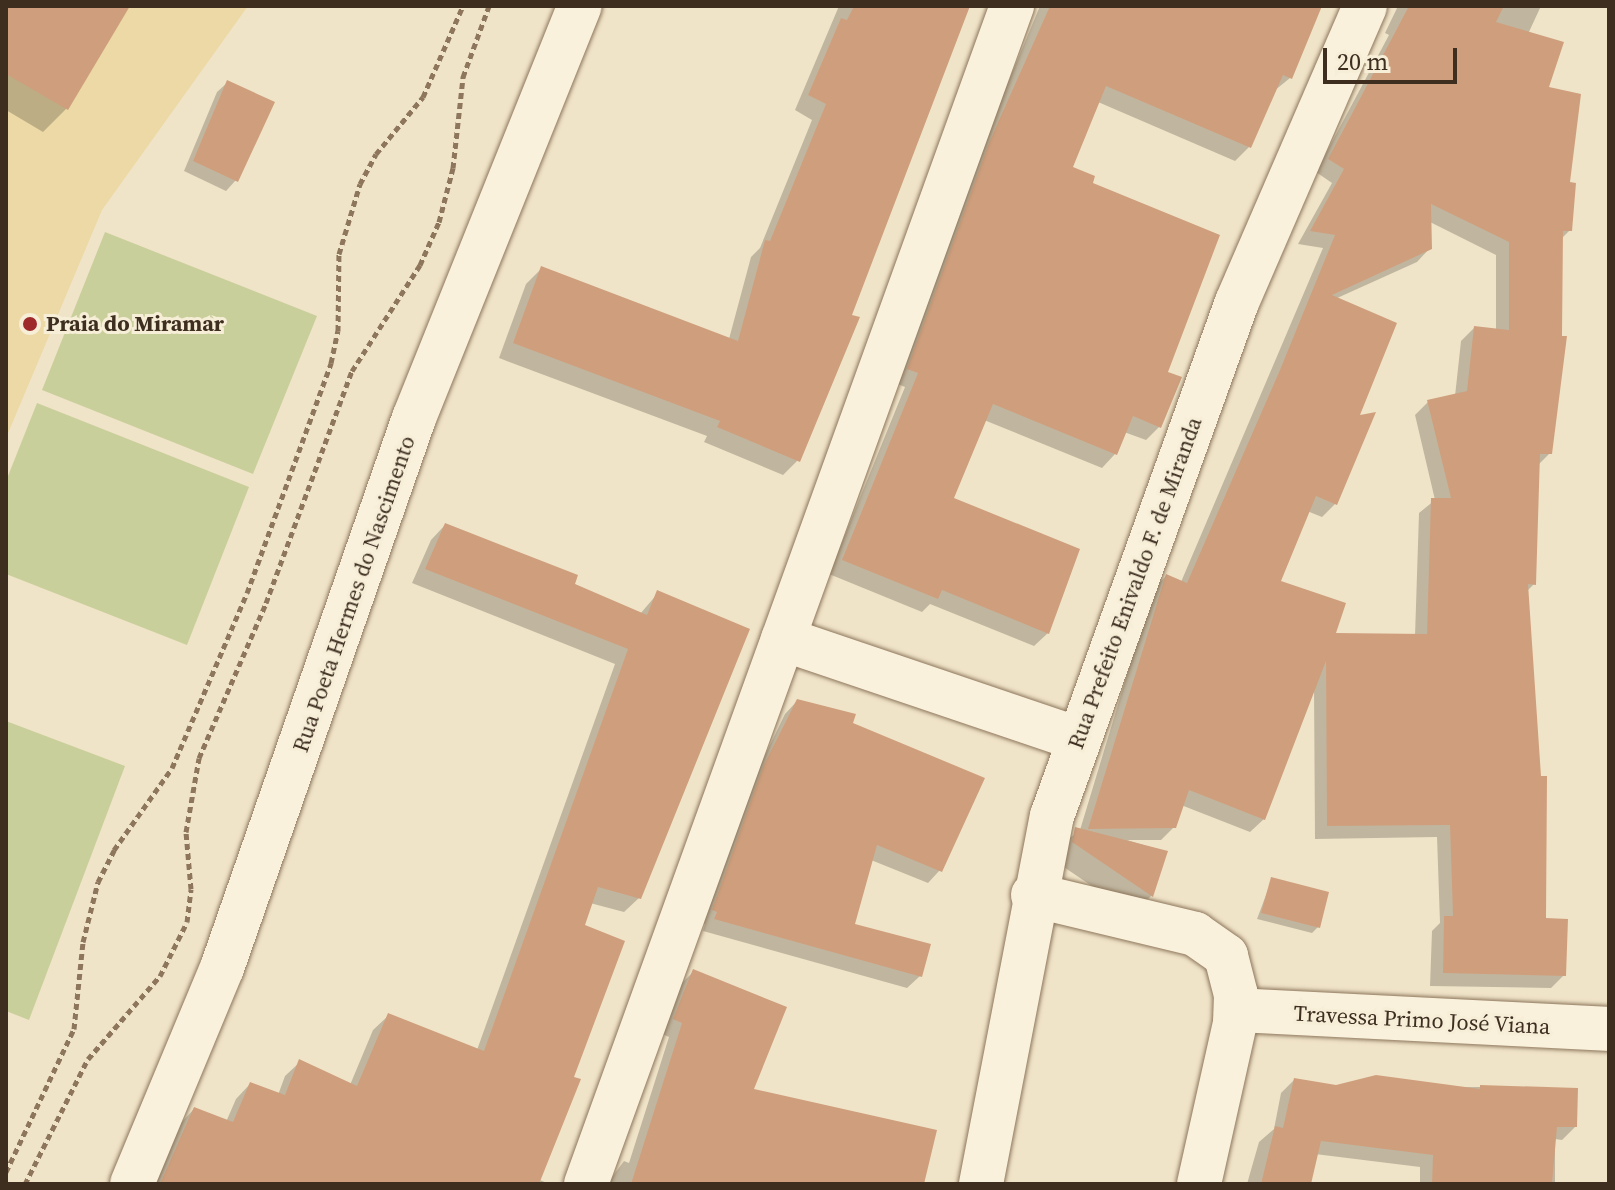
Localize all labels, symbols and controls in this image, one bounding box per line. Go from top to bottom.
scale bar [1327,32,1461,82]
text: 20 m [1337,45,1388,78]
place label: Praia do Miramar [46,311,224,337]
marker: Praia do Miramar [21,315,39,333]
street label: Rua Prefeito Enivaldo F. de Miranda [1063,413,1207,753]
street label: Rua Poeta Hermes do Nascimento [287,432,421,756]
street label: Travessa Primo José Viana [1293,1000,1551,1040]

